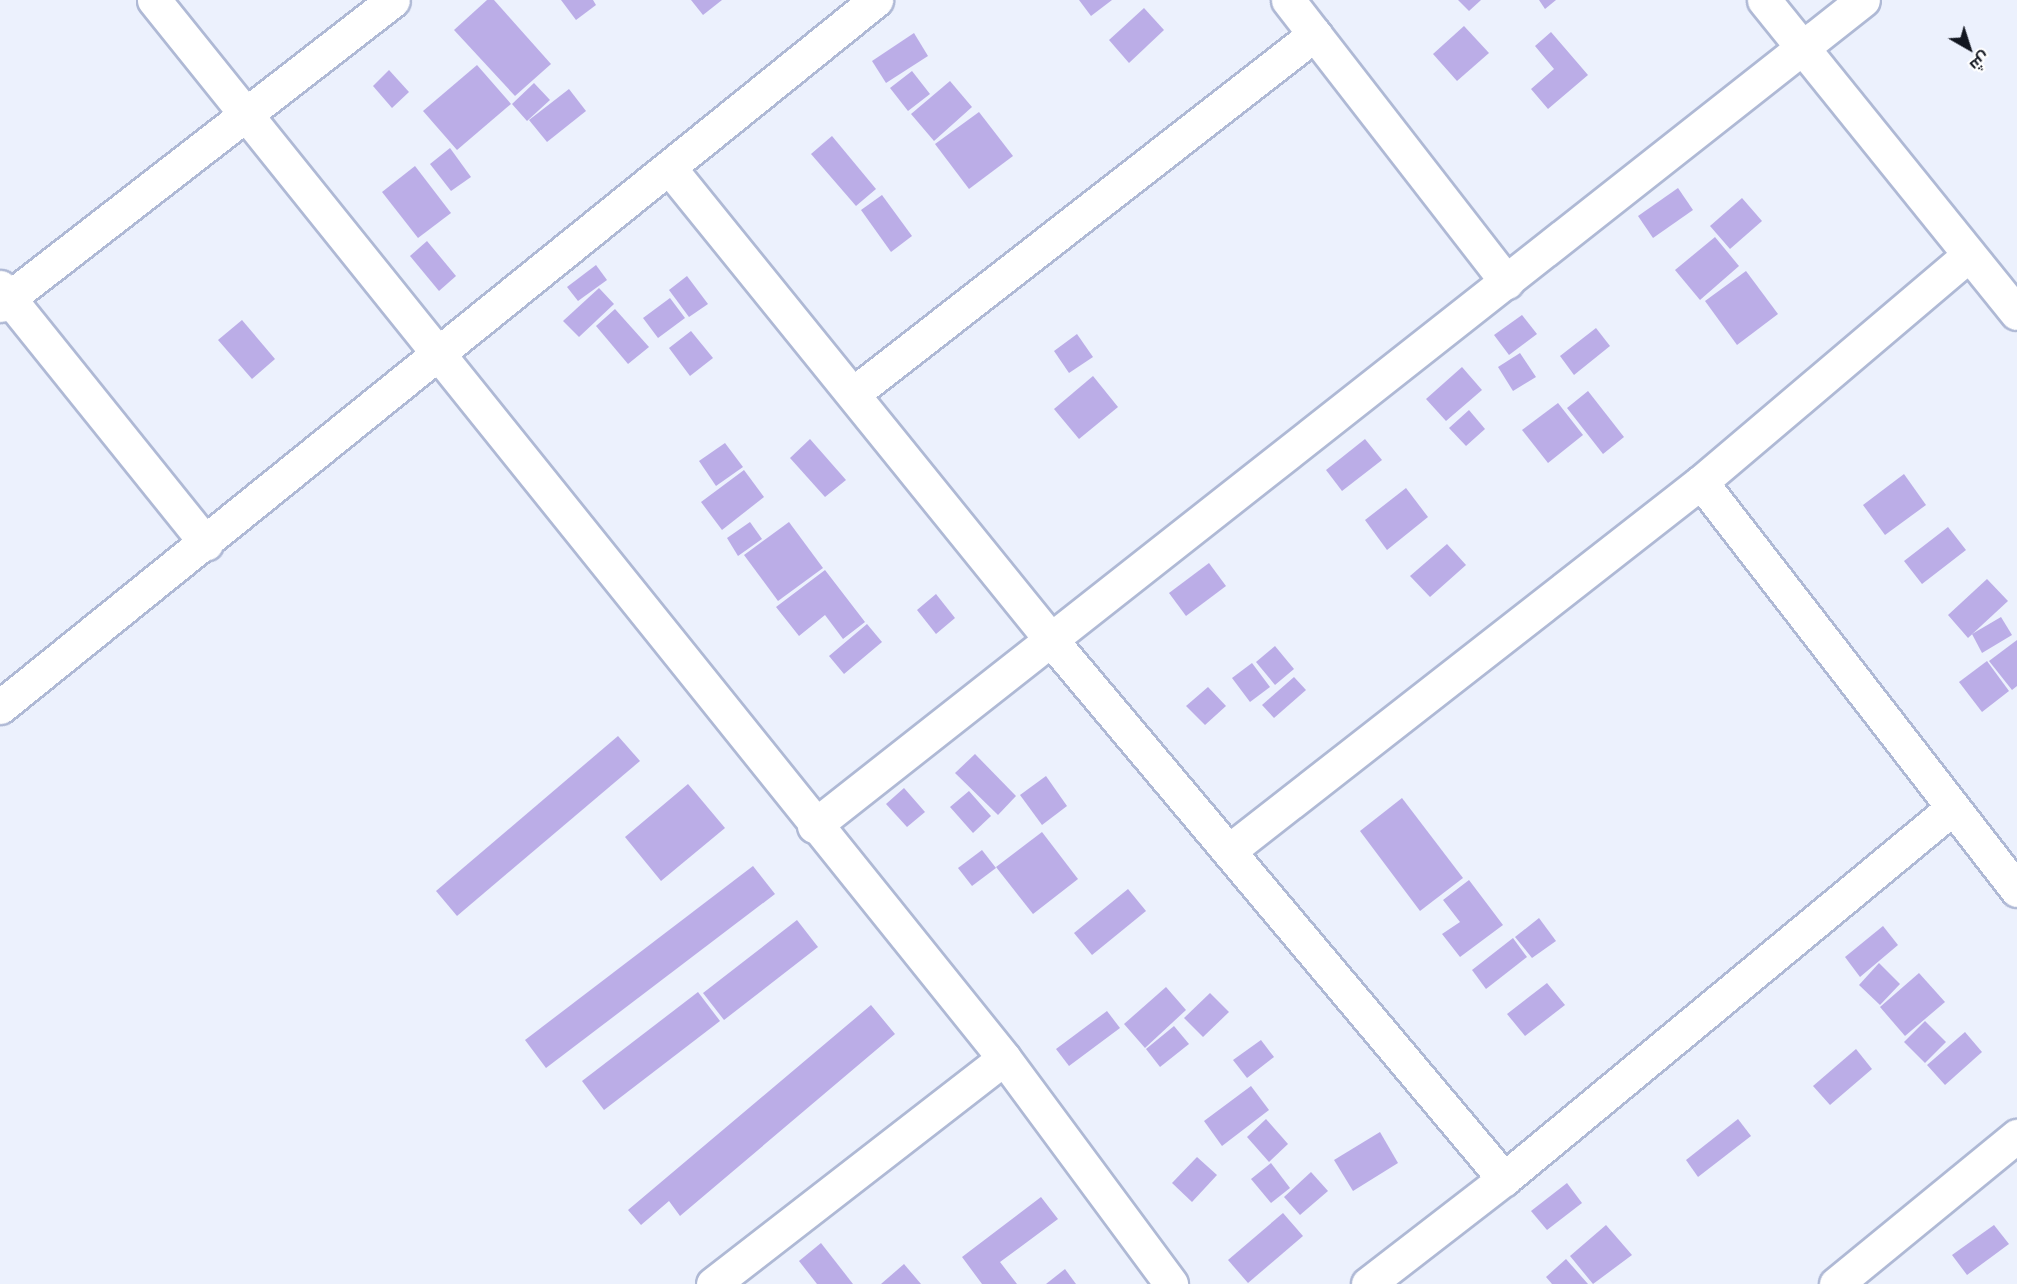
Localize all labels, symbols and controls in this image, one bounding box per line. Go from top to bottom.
north arrow [1939,18,1999,78]
text: ش [1965,47,1995,77]

